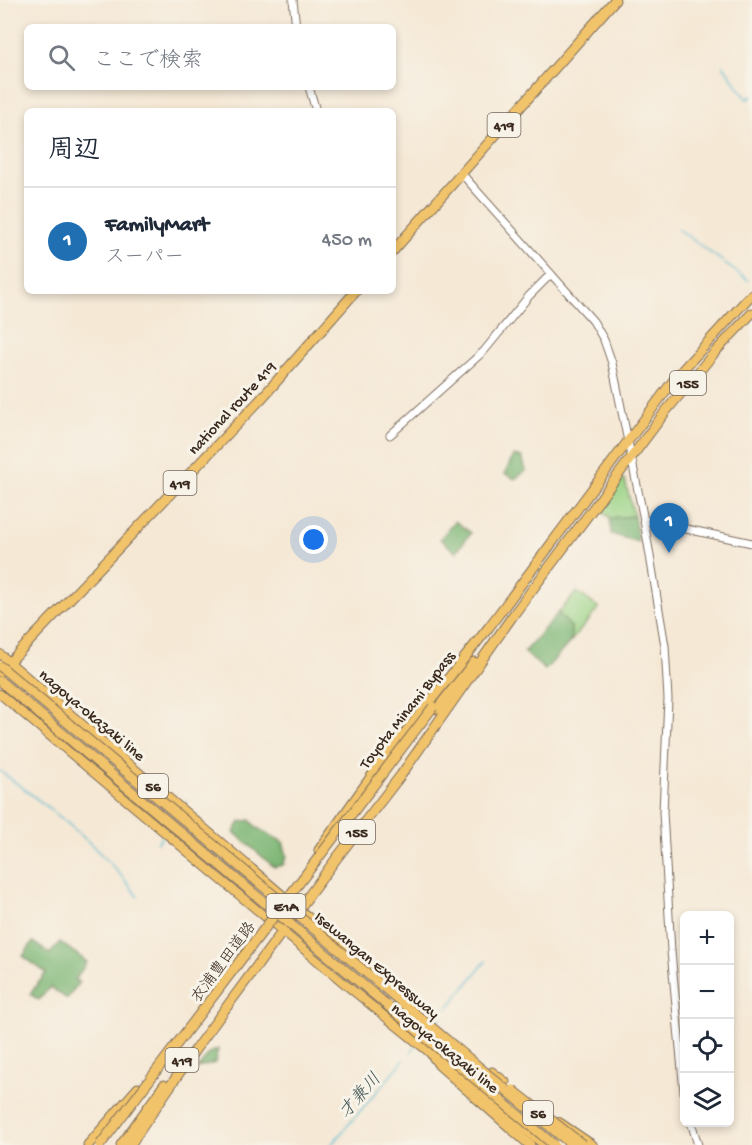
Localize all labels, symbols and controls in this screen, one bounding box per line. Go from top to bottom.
search box [24,24,396,90]
icon: search [45,41,78,74]
text: ここで検索 [93,49,203,75]
road number: 419 [488,113,520,137]
text: 周辺 [48,137,100,168]
text: FamilyMart [105,213,209,239]
text: 1 [63,230,72,253]
text: 450 m [322,230,372,253]
text: スーパー [105,247,184,270]
street label: national route 419 [185,359,282,460]
road number: 155 [670,371,706,395]
road number: 419 [164,471,196,495]
pin: 1 [650,504,688,553]
your location [299,525,328,554]
street label: Toyota Minami Bypass [356,648,461,775]
street label: nagoya-okazaki line [34,667,148,767]
road number: 56 [138,774,168,798]
road number: 155 [339,820,375,844]
road number: E1A [266,894,306,918]
street label: Isewangan Expressway [309,909,442,1025]
map controls [680,911,734,1127]
button: + [680,911,734,965]
street label: 衣浦豊田道路 [188,918,261,1007]
button: − [680,965,734,1019]
street label: nagoya-okazaki line [386,1000,502,1099]
button: locate [680,1019,734,1073]
road number: 419 [166,1048,198,1072]
water label: 才兼川 [334,1069,387,1124]
button: layers [680,1073,734,1127]
road number: 56 [523,1101,553,1125]

